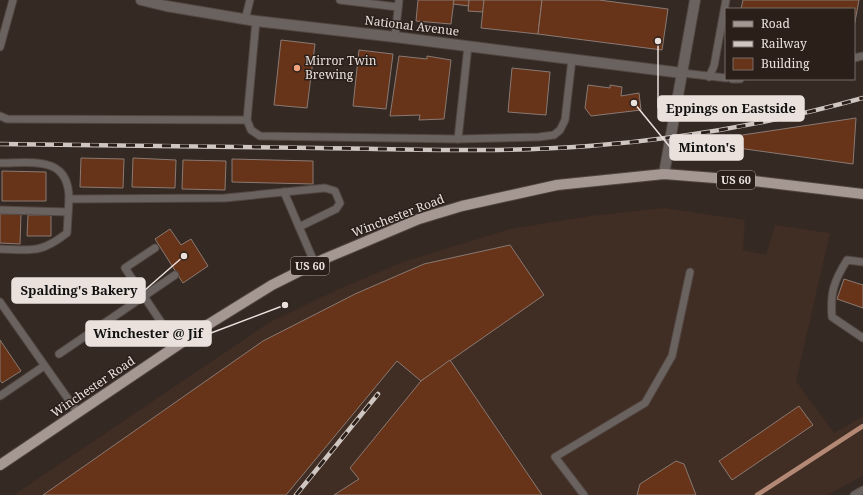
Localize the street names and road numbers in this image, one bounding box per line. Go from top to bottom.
street label: National Avenue [364,11,460,40]
road number: US 60 [717,171,755,189]
street label: Winchester Road [349,190,447,241]
road number: US 60 [291,257,329,275]
street label: Winchester Road [47,352,139,421]

